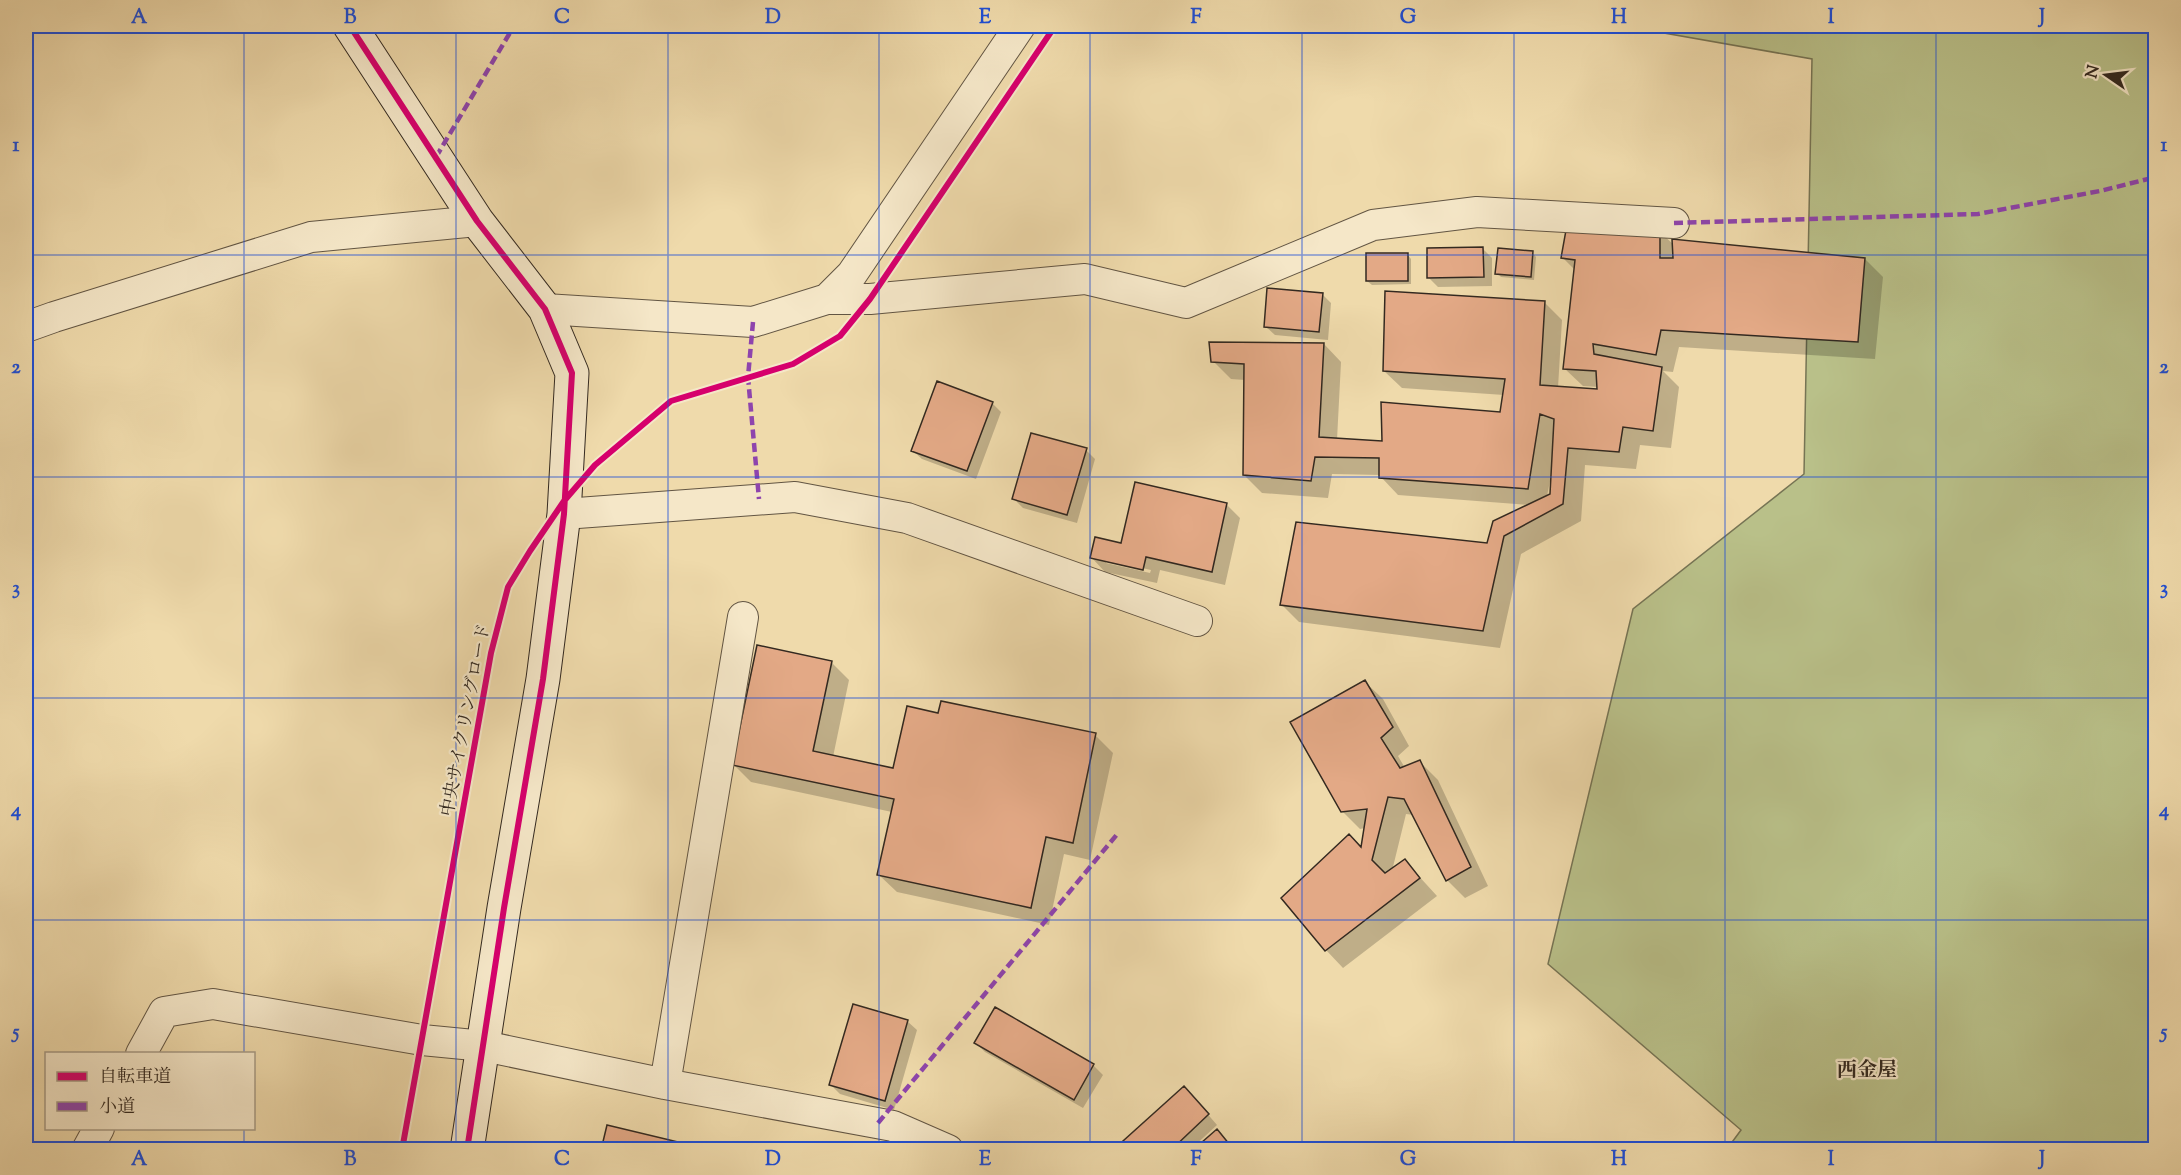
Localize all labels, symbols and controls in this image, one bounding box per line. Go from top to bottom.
text: A [131,4,148,33]
text: B [344,4,357,33]
text: C [554,4,570,33]
text: D [765,4,781,33]
text: E [979,4,992,33]
text: F [1190,4,1202,33]
text: G [1400,4,1417,33]
text: H [1611,4,1627,33]
text: I [1828,4,1835,33]
text: J [2037,4,2045,33]
north arrow [2076,45,2136,105]
text: N [2081,63,2107,81]
text: 1 [13,132,20,161]
text: 1 [2161,132,2168,161]
text: 2 [11,354,21,383]
text: 2 [2159,354,2169,383]
text: 3 [12,575,20,604]
text: 3 [2160,575,2168,604]
street label: 中央サイクリングロード [435,622,498,819]
text: 4 [10,797,21,826]
text: 4 [2158,797,2169,826]
text: 5 [11,1019,20,1048]
text: 5 [2159,1019,2168,1048]
legend [45,1052,255,1130]
district label: 西金屋 [1837,1057,1897,1086]
text: 自転車道 [99,1065,171,1091]
text: 小道 [99,1095,135,1121]
text: A [131,1146,148,1175]
text: B [344,1146,357,1175]
text: C [554,1146,570,1175]
text: D [765,1146,781,1175]
text: E [979,1146,992,1175]
text: F [1190,1146,1202,1175]
text: G [1400,1146,1417,1175]
text: H [1611,1146,1627,1175]
text: I [1828,1146,1835,1175]
text: J [2037,1146,2045,1175]

